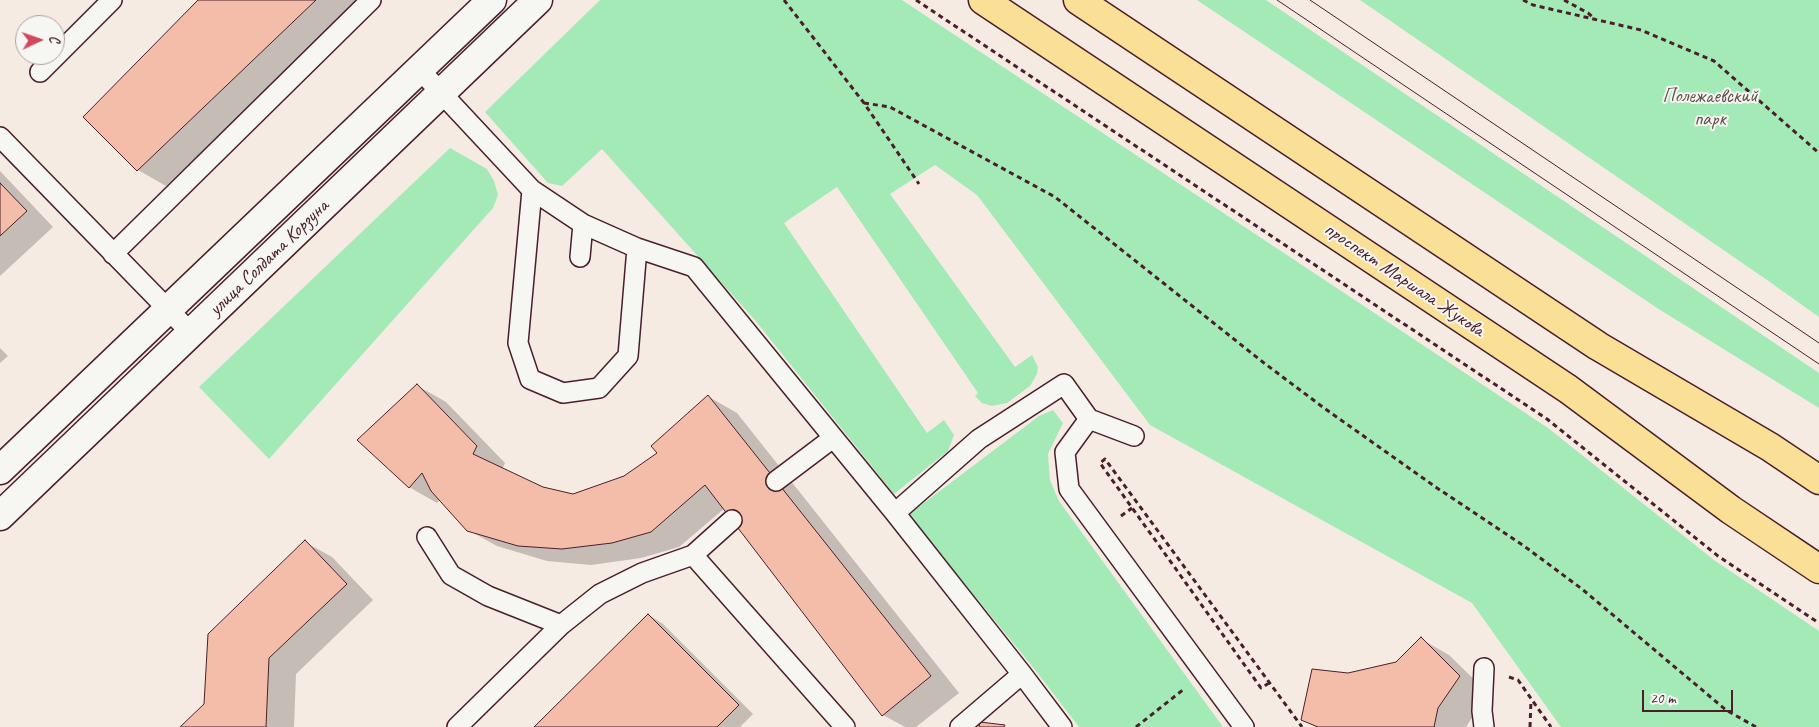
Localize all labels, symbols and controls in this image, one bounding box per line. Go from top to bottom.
north arrow [15,15,65,65]
text: С [46,35,63,43]
park label: Полежаевский парк [1663,85,1757,132]
street label: улица Солдата Корзуна [204,195,334,321]
street label: проспект Маршала Жукова [1319,217,1489,343]
scale bar [1644,680,1735,712]
text: 20 m [1650,689,1676,708]

